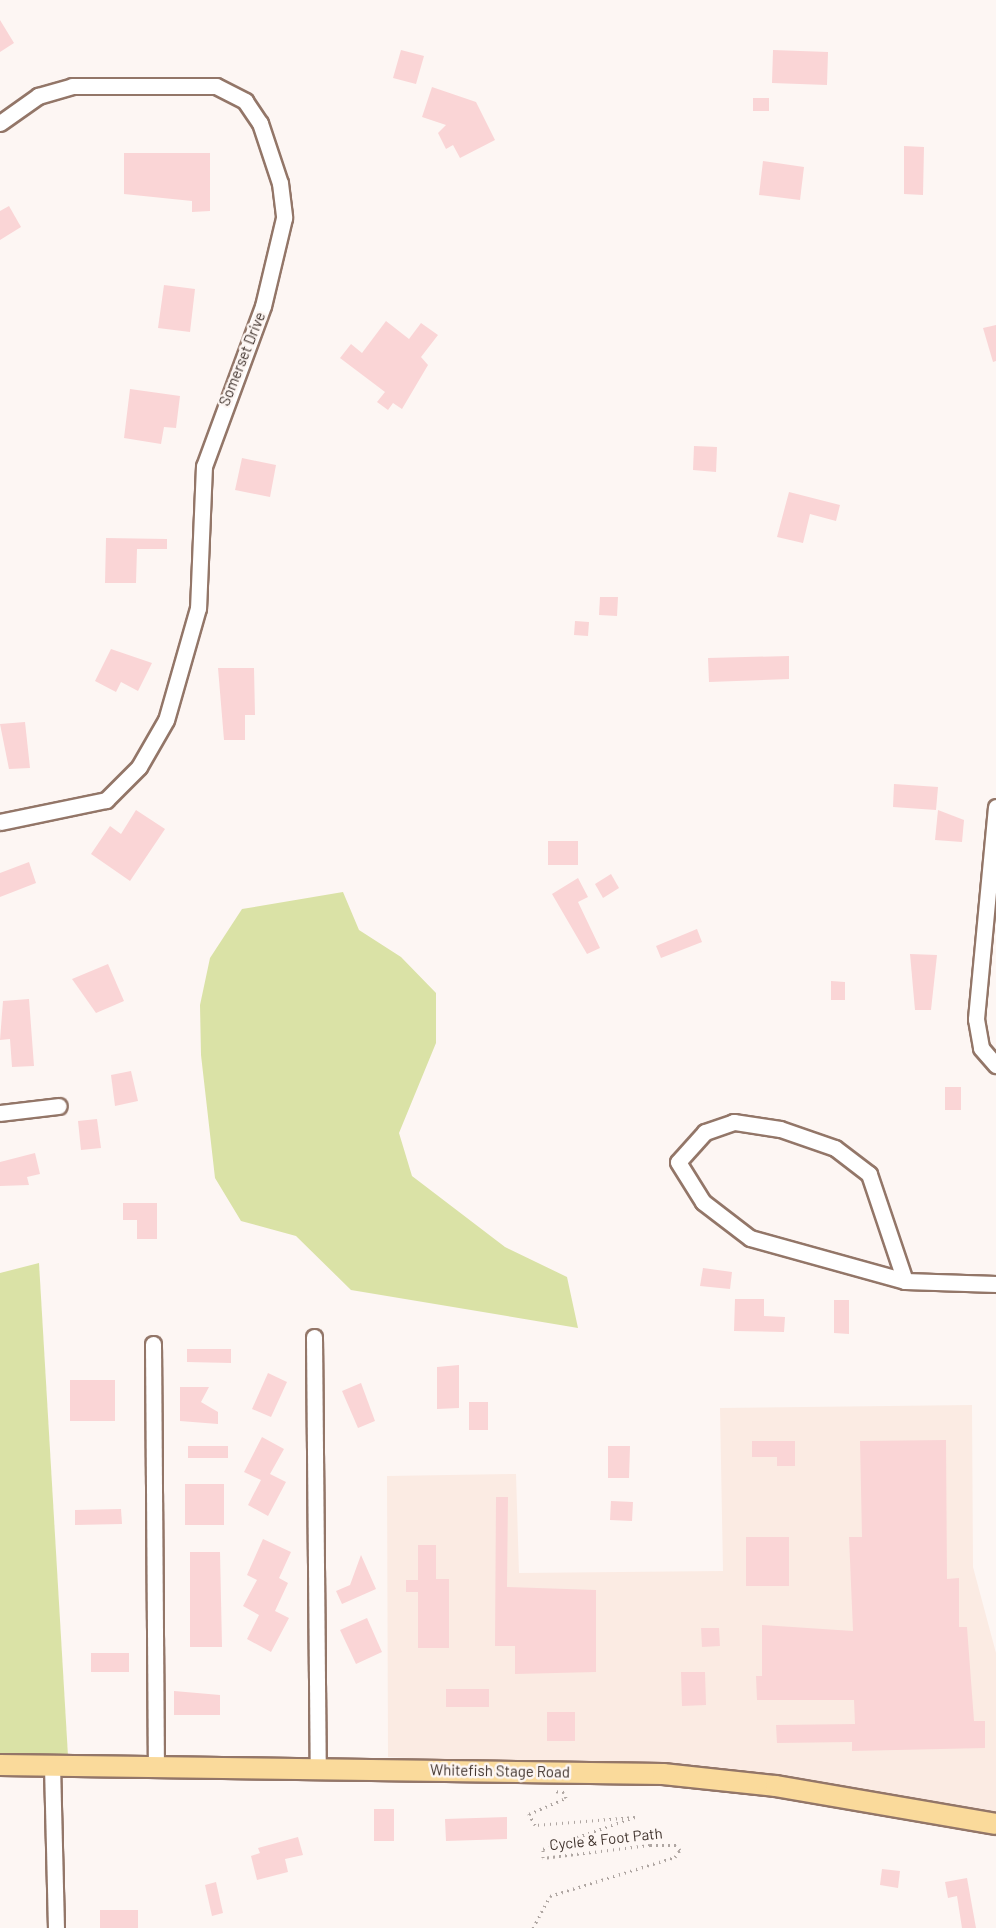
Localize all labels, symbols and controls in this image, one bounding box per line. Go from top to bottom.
street label: Somerset Drive [215,309,269,409]
street label: Whitefish Stage Road [430,1761,570,1781]
street label: Cycle & Foot Path [549,1824,663,1854]

